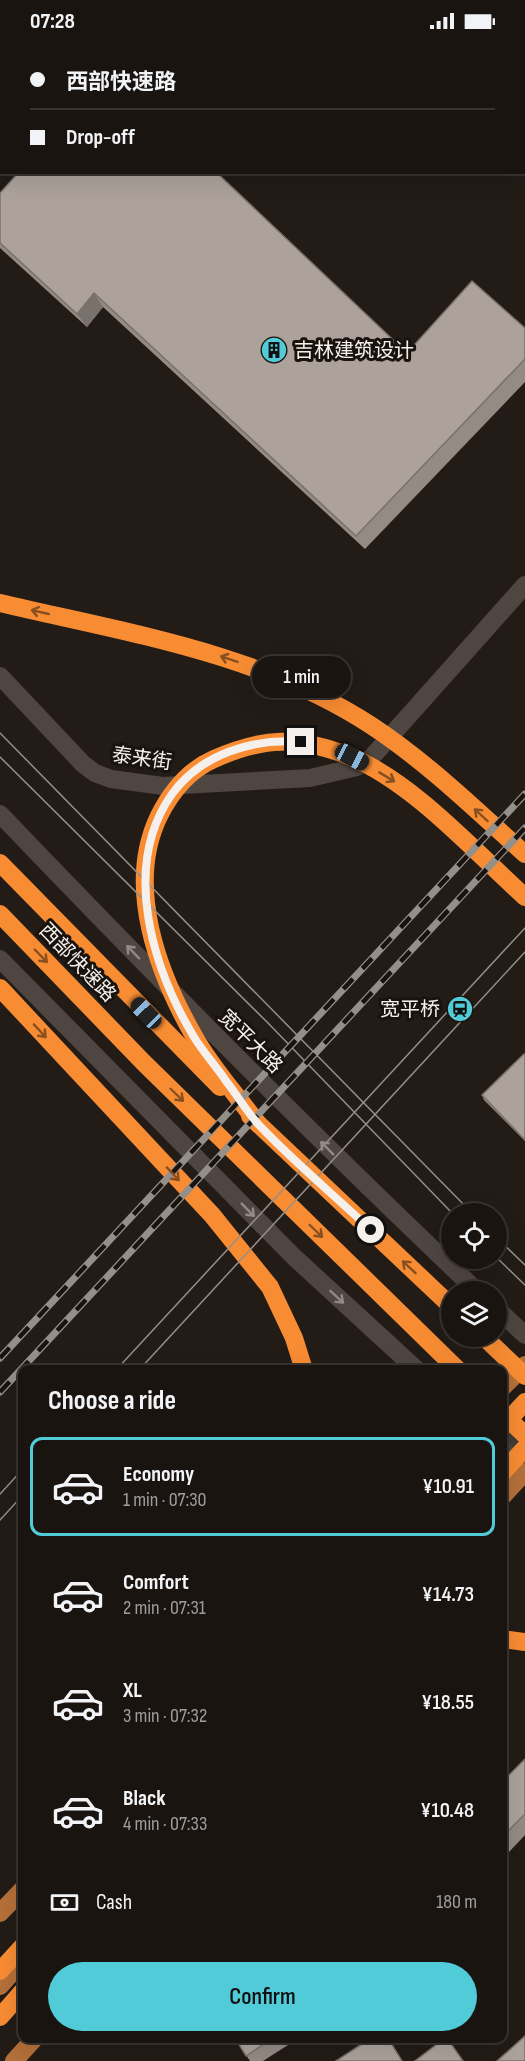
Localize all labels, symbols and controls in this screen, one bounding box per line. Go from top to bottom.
text: 07:28 [30,8,75,35]
text: 西部快速路 [66,69,176,96]
text: Drop-off [66,124,135,151]
building icon: 吉林建筑设计 [259,335,289,365]
place label: 吉林建筑设计 [294,339,414,363]
one-way arrow [30,606,50,617]
one-way arrow [220,653,239,664]
callout: 1 min [252,655,350,697]
text: 1 min [283,665,320,689]
route end [287,728,314,755]
car [332,741,372,773]
street label: 泰来街 [110,743,173,775]
one-way arrow [378,771,395,783]
one-way arrow [474,808,489,822]
street label: 西部快速路 [34,918,121,1007]
one-way arrow [126,945,140,960]
one-way arrow [33,948,48,963]
car [127,994,165,1032]
station icon: 宽平桥 [445,994,475,1024]
place label: 宽平桥 [380,998,440,1022]
street label: 宽平大路 [214,1005,287,1078]
one-way arrow [33,1024,47,1039]
one-way arrow [169,1088,184,1103]
one-way arrow [319,1140,334,1155]
one-way arrow [166,1166,180,1181]
one-way arrow [240,1203,255,1218]
map controls [441,1203,507,1347]
button: locate [441,1203,507,1269]
route start [357,1216,384,1243]
one-way arrow [309,1224,324,1239]
one-way arrow [402,1260,417,1274]
button: layers [441,1281,507,1347]
one-way arrow [329,1289,344,1303]
text: Choose a ride [48,1385,176,1417]
icon: car [51,1460,105,1514]
text: Economy [123,1461,194,1488]
text: ¥10.91 [422,1473,474,1500]
text: 1 min · 07:30 [123,1488,206,1512]
icon: car [51,1568,105,1622]
text: Comfort [123,1569,189,1596]
text: ¥14.73 [422,1581,474,1608]
text: 2 min · 07:31 [123,1596,206,1620]
icon: car [51,1676,105,1730]
text: XL [123,1677,142,1704]
text: ¥18.55 [421,1689,474,1716]
text: 3 min · 07:32 [123,1704,207,1728]
icon: car [51,1784,105,1838]
text: Black [123,1785,165,1812]
text: ¥10.48 [420,1797,474,1824]
text: 4 min · 07:33 [123,1812,207,1836]
icon: cash [48,1886,81,1919]
text: Cash [96,1889,132,1916]
text: 180 m [436,1890,477,1914]
button: Confirm [48,1962,477,2031]

